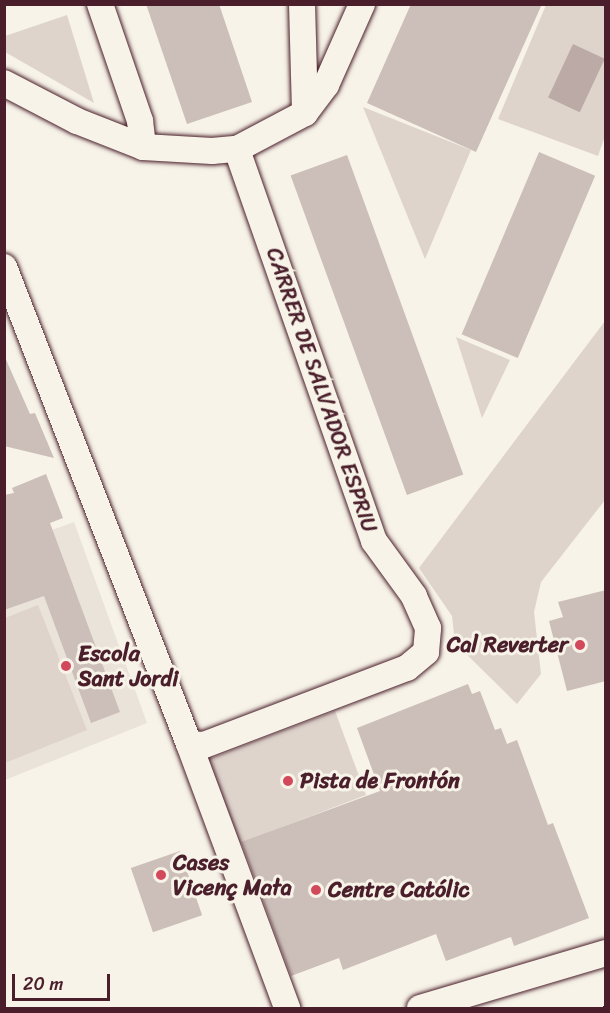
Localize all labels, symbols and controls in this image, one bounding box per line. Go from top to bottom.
street label: CARRER DE SALVADOR ESPRIU [260,243,384,537]
place label: Cal Reverter [448,632,568,658]
marker: Cal Reverter [573,638,587,652]
place label: Escola Sant Jordi [78,640,178,692]
marker: Escola Sant Jordi [59,659,73,673]
place label: Pista de Frontón [300,768,460,794]
marker: Pista de Frontón [281,774,295,788]
place label: Cases Vicenç Mata [173,849,293,900]
marker: Cases Vicenç Mata [154,868,168,882]
place label: Centre Católic [328,877,469,903]
marker: Centre Católic [309,883,323,897]
scale bar [15,962,112,1000]
text: 20 m [23,968,63,1000]

